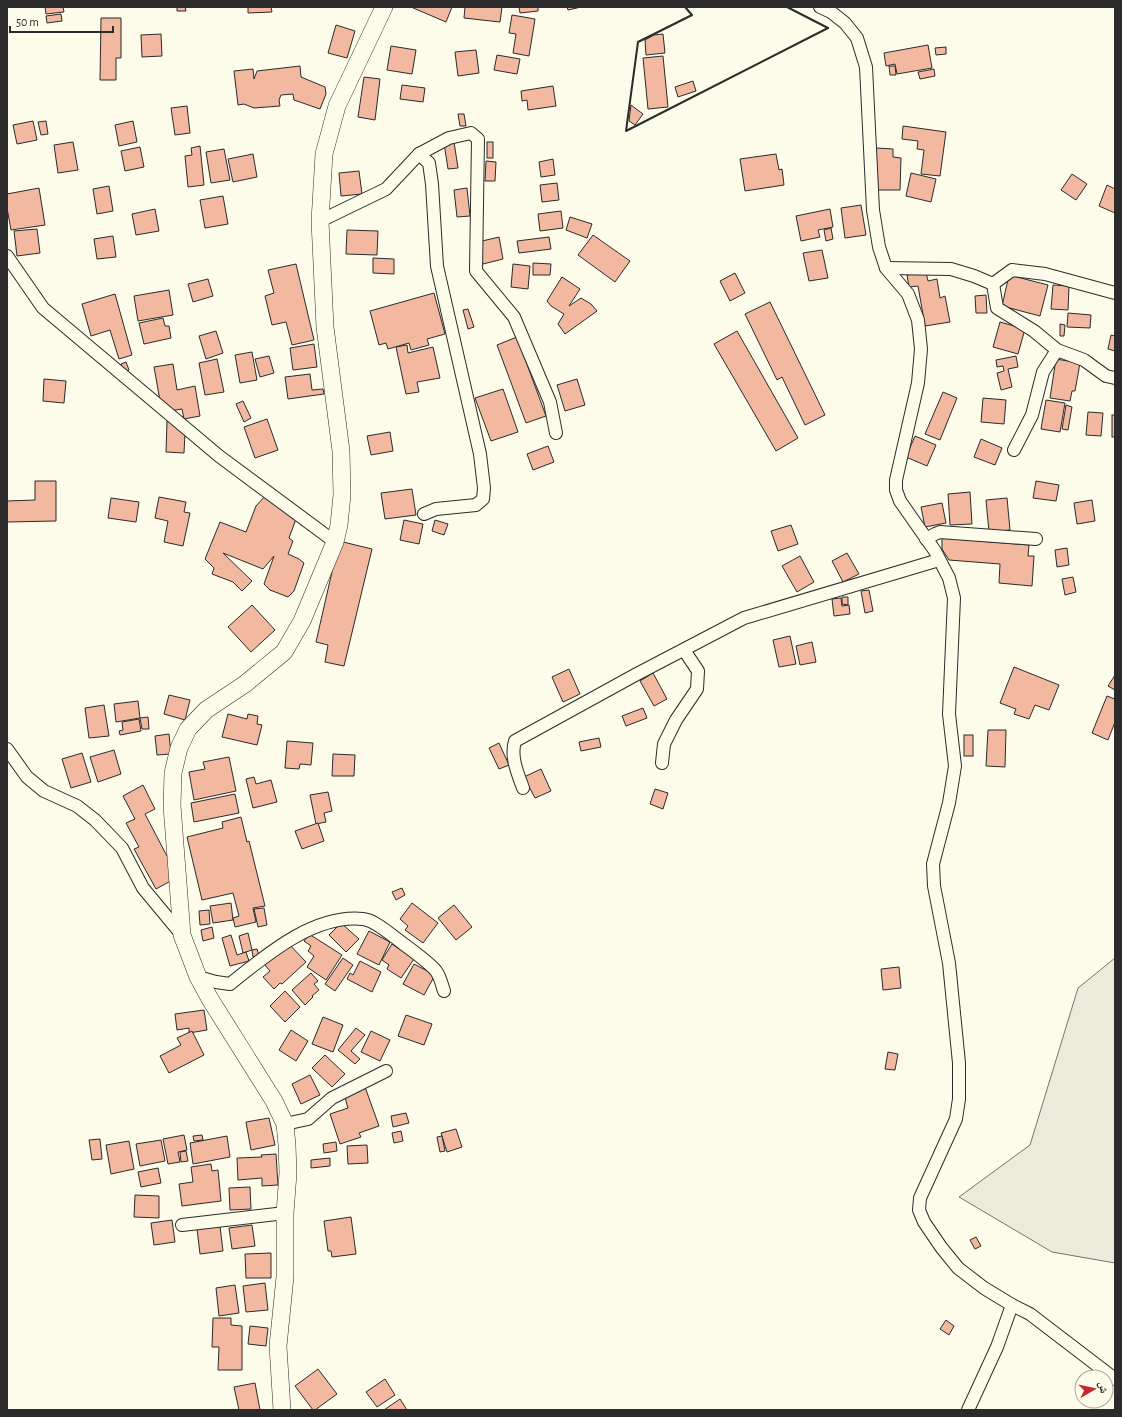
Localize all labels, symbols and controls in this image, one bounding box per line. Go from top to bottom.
scale bar [10,8,113,34]
text: 50 m [16,16,39,28]
north arrow [1074,1369,1114,1409]
text: ش [1095,1381,1110,1395]

